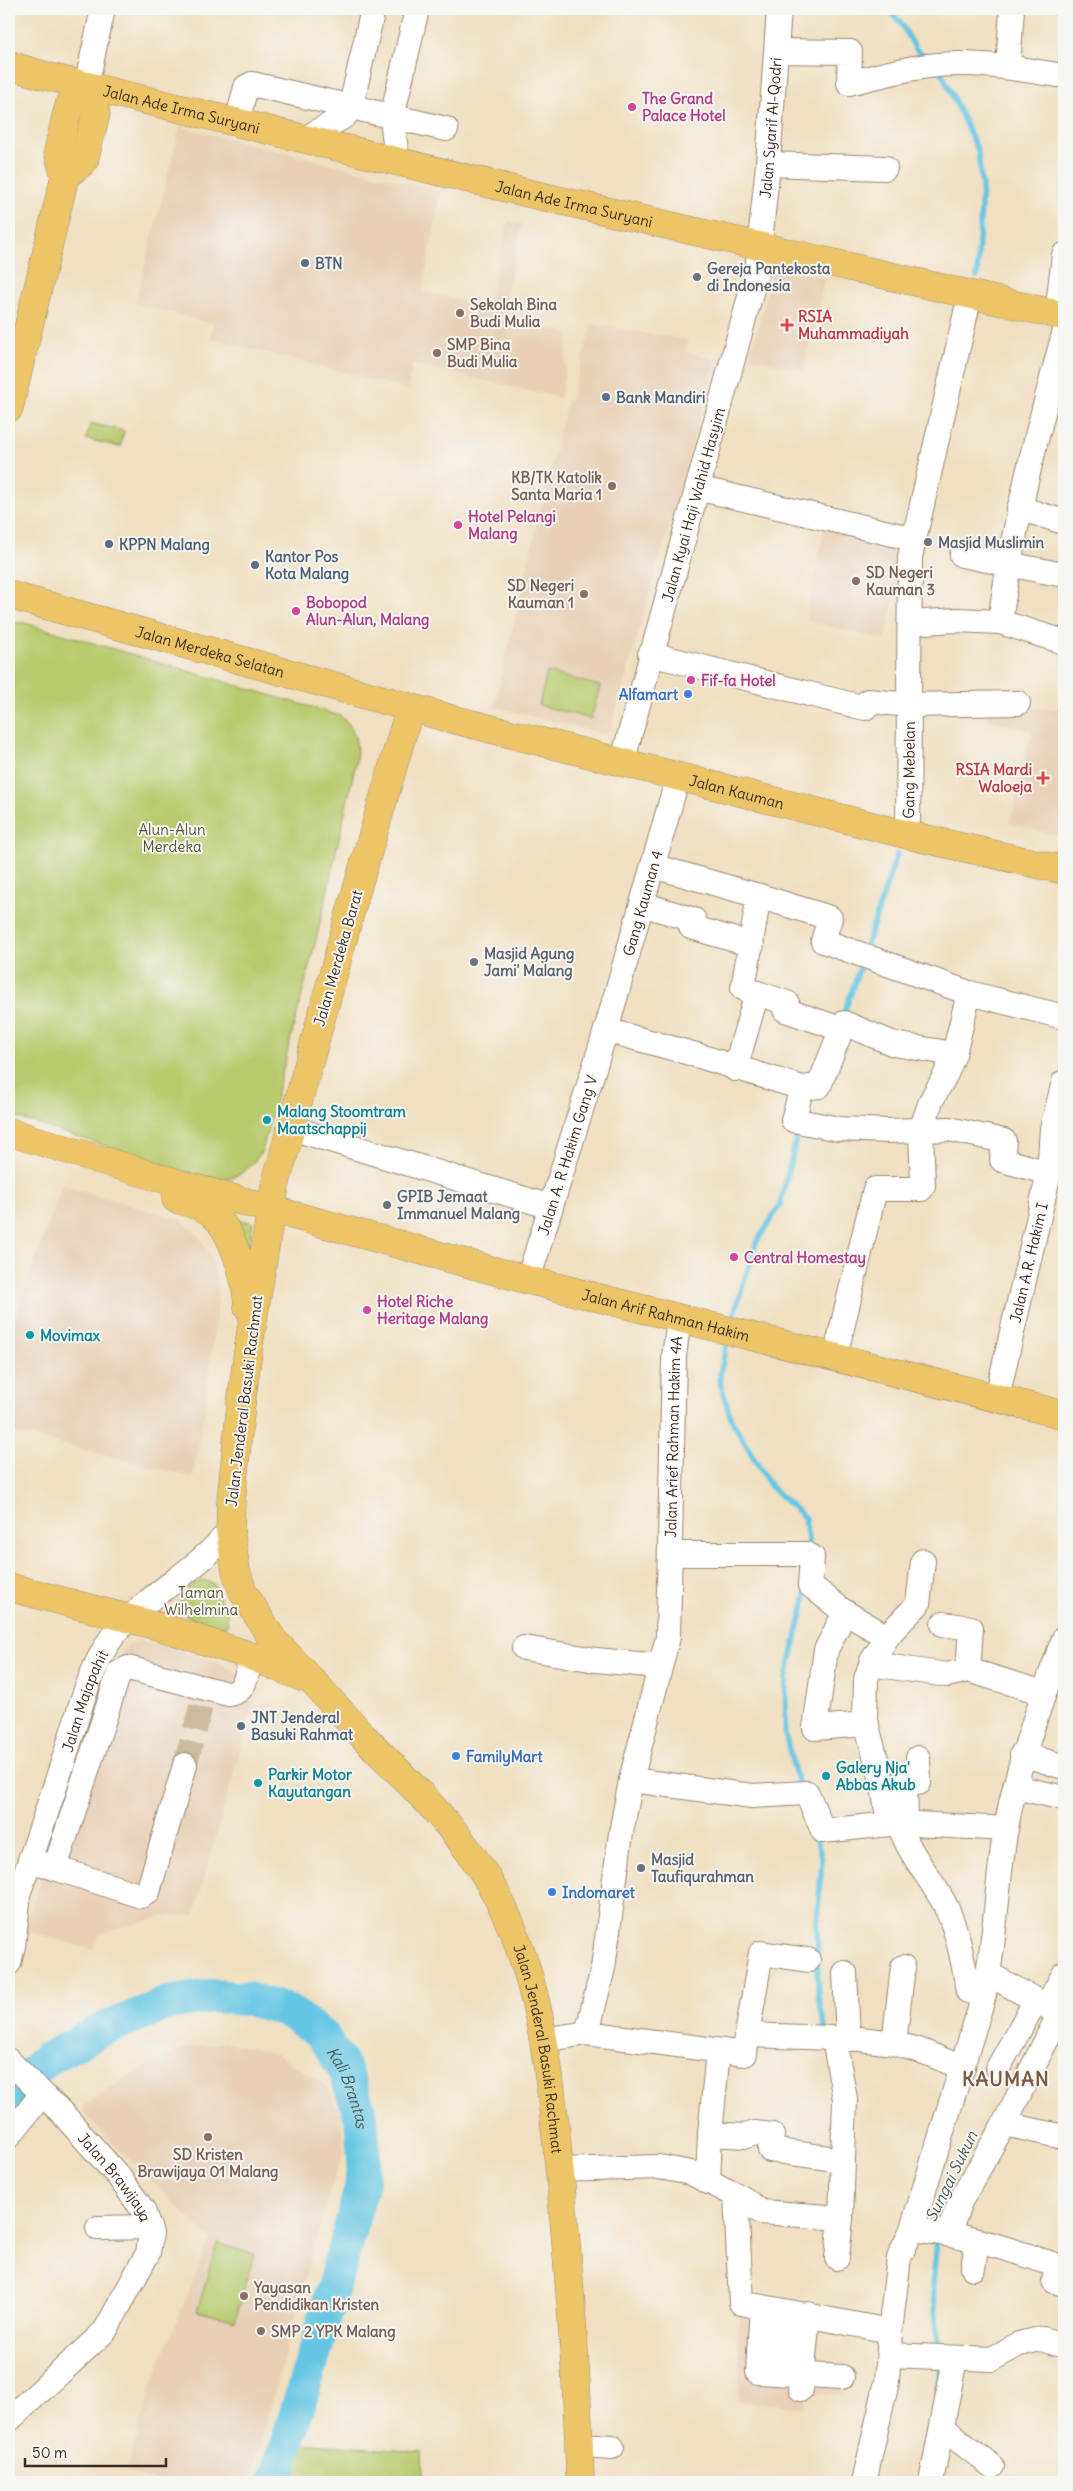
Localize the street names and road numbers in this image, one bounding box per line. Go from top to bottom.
street label: Jalan Syarif Al-Qodri [755,57,785,199]
street label: Jalan Ade Irma Suryani [101,81,262,137]
street label: Jalan Ade Irma Suryani [494,176,655,231]
street label: Jalan Kyai Haji Wahid Hasyim [657,405,729,604]
street label: Jalan Merdeka Selatan [134,621,287,681]
street label: Gang Mebelan [899,721,918,819]
street label: Jalan Kauman [687,770,787,813]
street label: Gang Kauman 4 [618,848,666,958]
street label: Jalan Merdeka Barat [309,888,367,1028]
street label: Jalan A. R Hakim Gang V [533,1073,601,1237]
street label: Jalan A.R. Hakim I [1005,1200,1051,1325]
street label: Jalan Arif Rahman Hakim [580,1284,752,1345]
street label: Jalan Jenderal Basuki Rachmat [222,1294,266,1508]
street label: Jalan Arief Rahman Hakim 4A [661,1334,686,1538]
street label: Jalan Majapahit [57,1646,112,1754]
street label: Jalan Jenderal Basuki Rachmat [510,1942,567,2154]
street label: Jalan Brawijaya [74,2129,156,2225]

